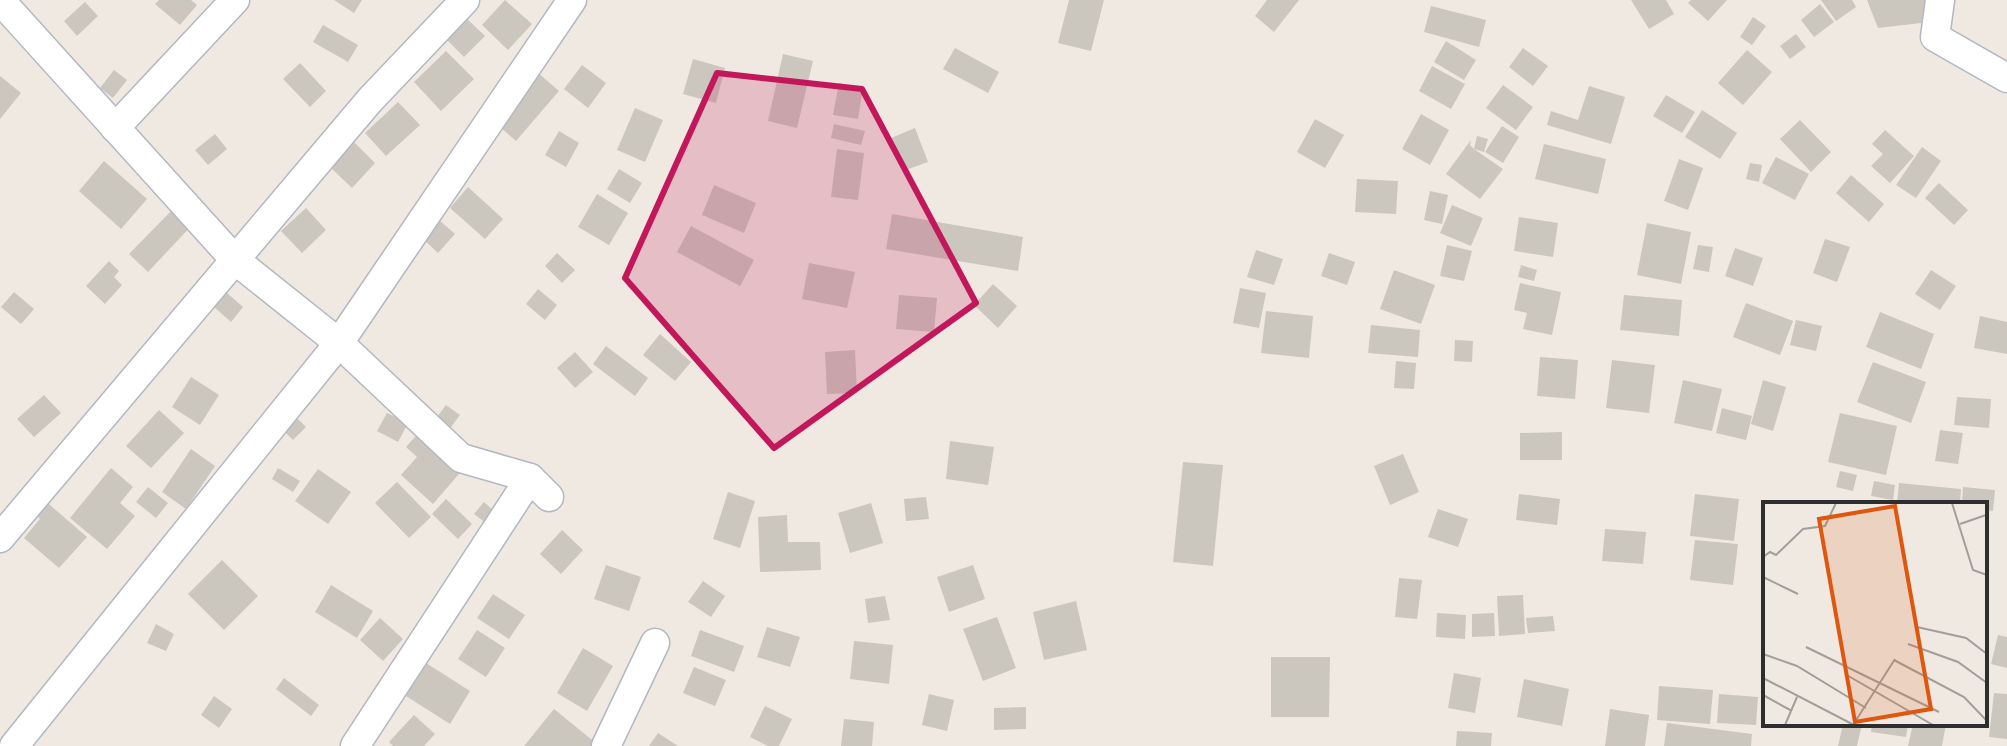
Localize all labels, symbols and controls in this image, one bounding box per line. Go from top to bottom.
inset map [1763,502,1987,726]

